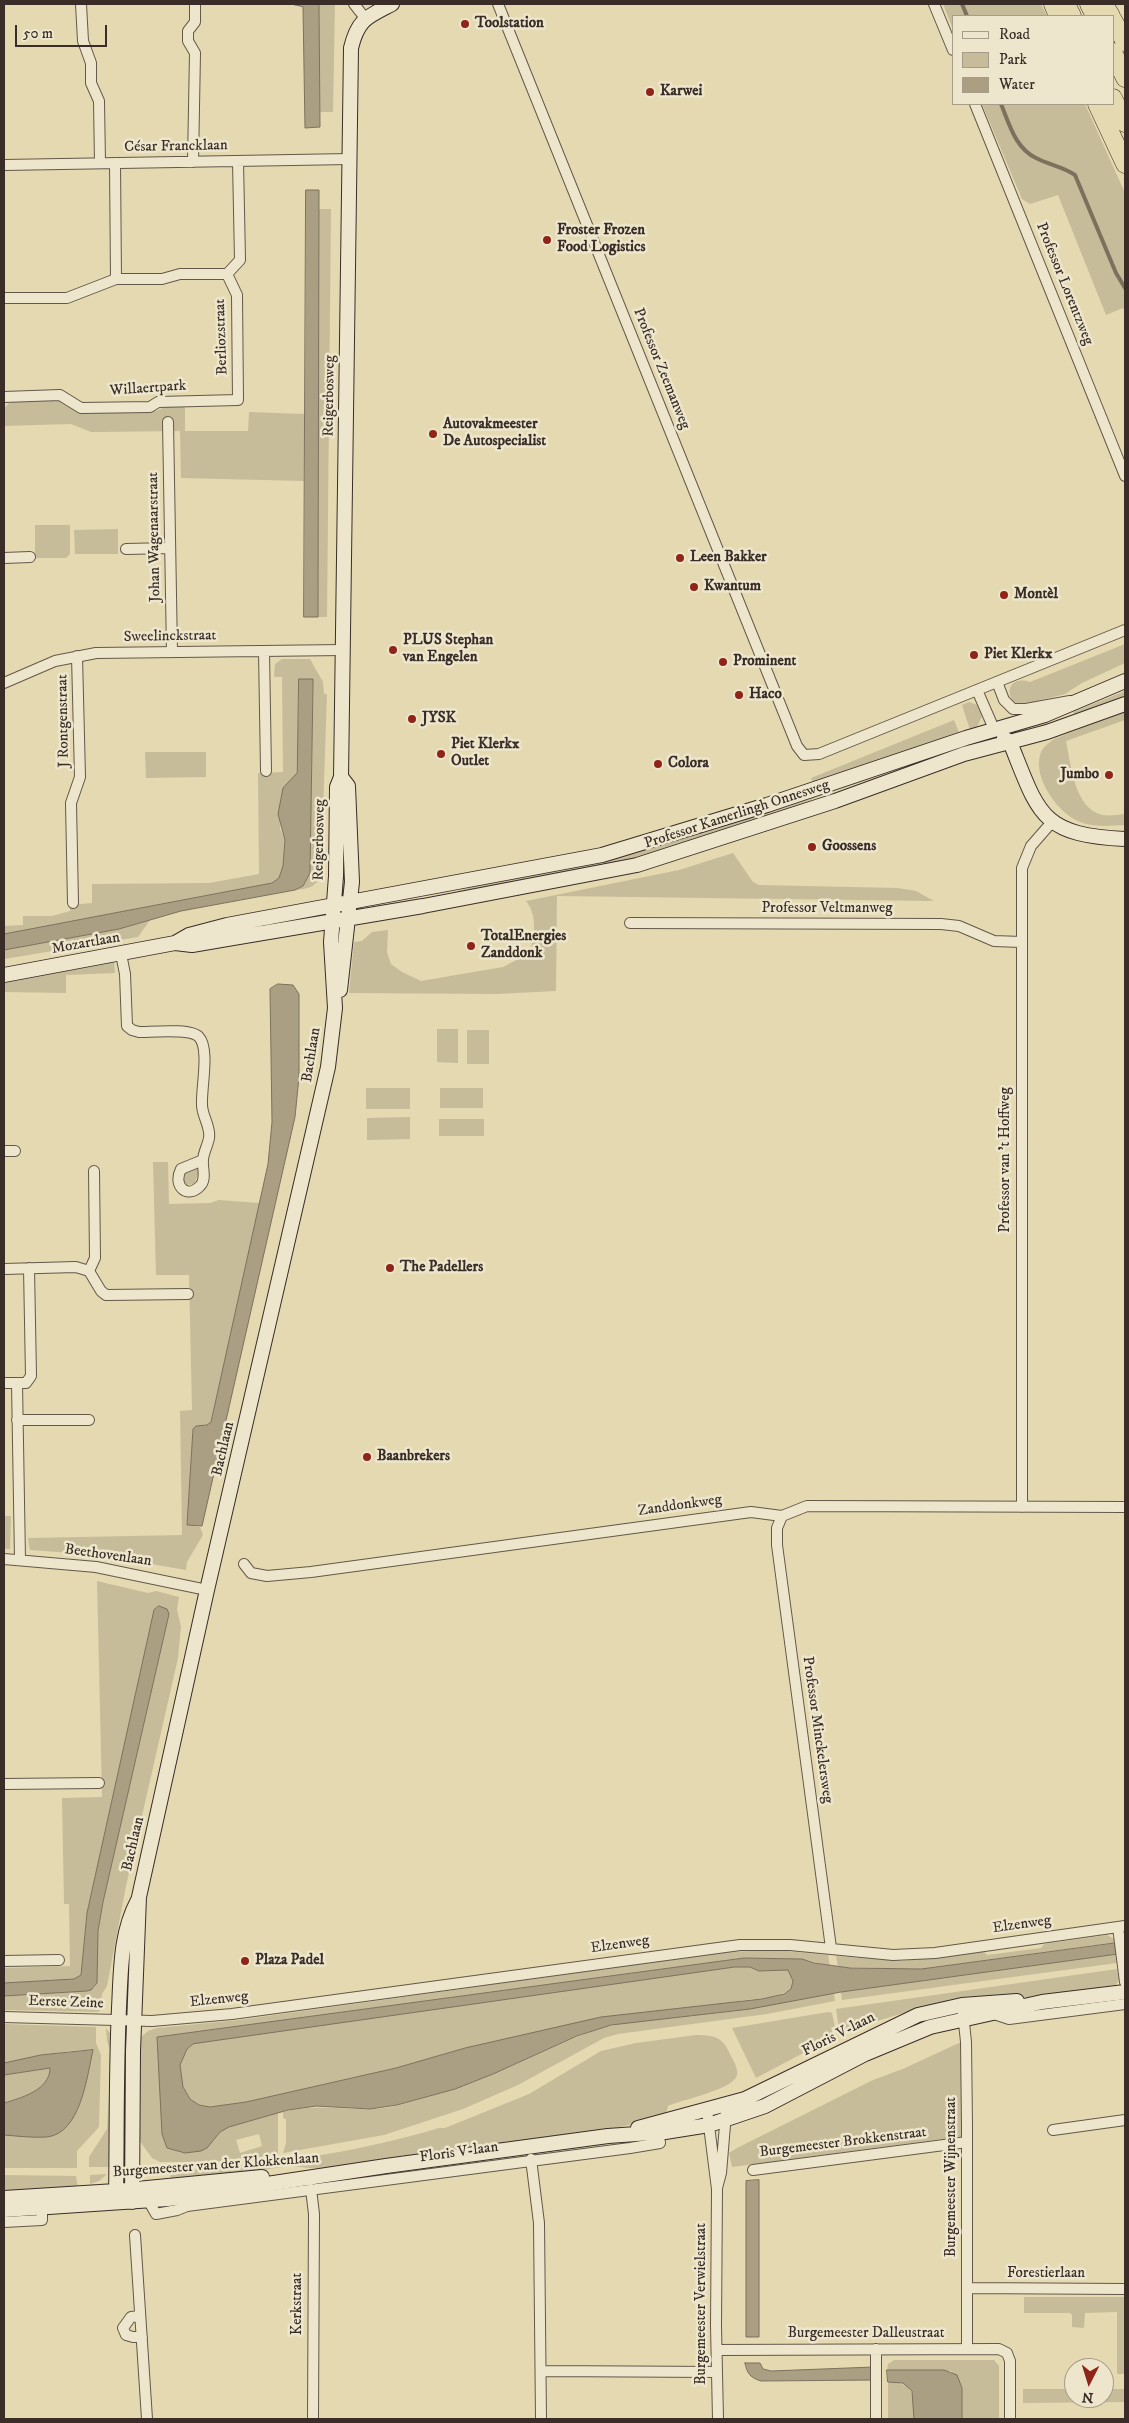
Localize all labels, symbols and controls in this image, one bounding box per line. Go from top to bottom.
scale bar [18,15,110,47]
place label: Toolstation [475,15,544,33]
legend [952,15,1114,105]
marker: Toolstation [459,18,471,30]
text: 50 m [23,24,53,43]
text: Road [999,25,1030,44]
text: Park [999,50,1027,69]
text: Water [999,75,1035,94]
place label: Karwei [660,83,702,101]
marker: Karwei [644,86,656,98]
street label: César Francklaan [124,137,228,157]
street label: Professor Lorentzweg [1031,220,1097,348]
place label: Froster Frozen Food Logistics [557,222,645,257]
marker: Froster Frozen Food Logistics [541,234,553,246]
street label: Berliozstraat [212,299,232,375]
street label: Professor Zeemanweg [628,306,694,432]
street label: Reigerbosweg [320,355,340,437]
street label: Willaertpark [109,377,187,401]
place label: Autovakmeester De Autospecialist [443,416,546,451]
marker: Autovakmeester De Autospecialist [427,428,439,440]
street label: Johan Wagenaarstraat [145,472,165,602]
place label: Leen Bakker [690,549,767,567]
marker: Leen Bakker [674,552,686,564]
place label: Kwantum [704,578,761,596]
marker: Kwantum [688,581,700,593]
place label: Montèl [1014,586,1058,604]
marker: Montèl [998,589,1010,601]
street label: Sweelinckstraat [123,627,217,647]
place label: PLUS Stephan van Engelen [403,632,493,667]
marker: PLUS Stephan van Engelen [387,644,399,656]
place label: Piet Klerkx [984,646,1052,664]
marker: Piet Klerkx [968,649,980,661]
place label: Prominent [733,653,796,671]
marker: Prominent [717,656,729,668]
street label: J Rontgenstraat [54,674,74,768]
place label: Haco [749,686,782,704]
marker: Haco [733,689,745,701]
place label: JYSK [422,710,456,728]
marker: JYSK [406,713,418,725]
place label: Piet Klerkx Outlet [451,736,519,771]
marker: Piet Klerkx Outlet [435,748,447,760]
place label: Colora [668,755,709,773]
marker: Colora [652,758,664,770]
place label: Jumbo [1061,766,1099,784]
marker: Jumbo [1103,769,1115,781]
street label: Professor Kamerlingh Onnesweg [642,777,832,853]
street label: Reigerbosweg [310,799,330,881]
place label: Goossens [822,838,876,856]
marker: Goossens [806,841,818,853]
street label: Professor Veltmanweg [761,900,893,918]
place label: TotalEnergies Zanddonk [481,928,566,963]
street label: Mozartlaan [50,929,122,959]
marker: TotalEnergies Zanddonk [465,940,477,952]
street label: Bachlaan [299,1026,325,1084]
street label: Professor van 't Hoffweg [997,1087,1015,1233]
place label: The Padellers [400,1259,483,1277]
marker: The Padellers [384,1262,396,1274]
street label: Bachlaan [209,1420,239,1478]
place label: Baanbrekers [377,1448,450,1466]
marker: Baanbrekers [361,1451,373,1463]
street label: Zanddonkweg [637,1491,723,1521]
street label: Beethovenlaan [63,1541,153,1571]
street label: Professor Minckelersweg [798,1655,836,1805]
street label: Bachlaan [119,1815,149,1873]
street label: Elzenweg [992,1912,1052,1938]
street label: Elzenweg [590,1932,650,1958]
place label: Plaza Padel [255,1952,324,1970]
marker: Plaza Padel [239,1955,251,1967]
street label: Elzenweg [189,1988,249,2012]
street label: Eerste Zeine [28,1993,104,2013]
street label: Floris V-laan [800,2009,878,2061]
street label: Burgemeester Wijnenstraat [943,2097,961,2257]
street label: Burgemeester Brokkenstraat [758,2124,928,2162]
street label: Floris V-laan [419,2139,499,2167]
street label: Burgemeester van der Klokkenlaan [112,2150,320,2182]
street label: Burgemeester Verwielstraat [693,2223,711,2385]
street label: Forestierlaan [1007,2265,1085,2283]
street label: Kerkstraat [289,2273,307,2335]
street label: Burgemeester Dalleustraat [787,2325,945,2343]
north arrow [1064,2358,1114,2408]
text: N [1081,2387,1094,2406]

